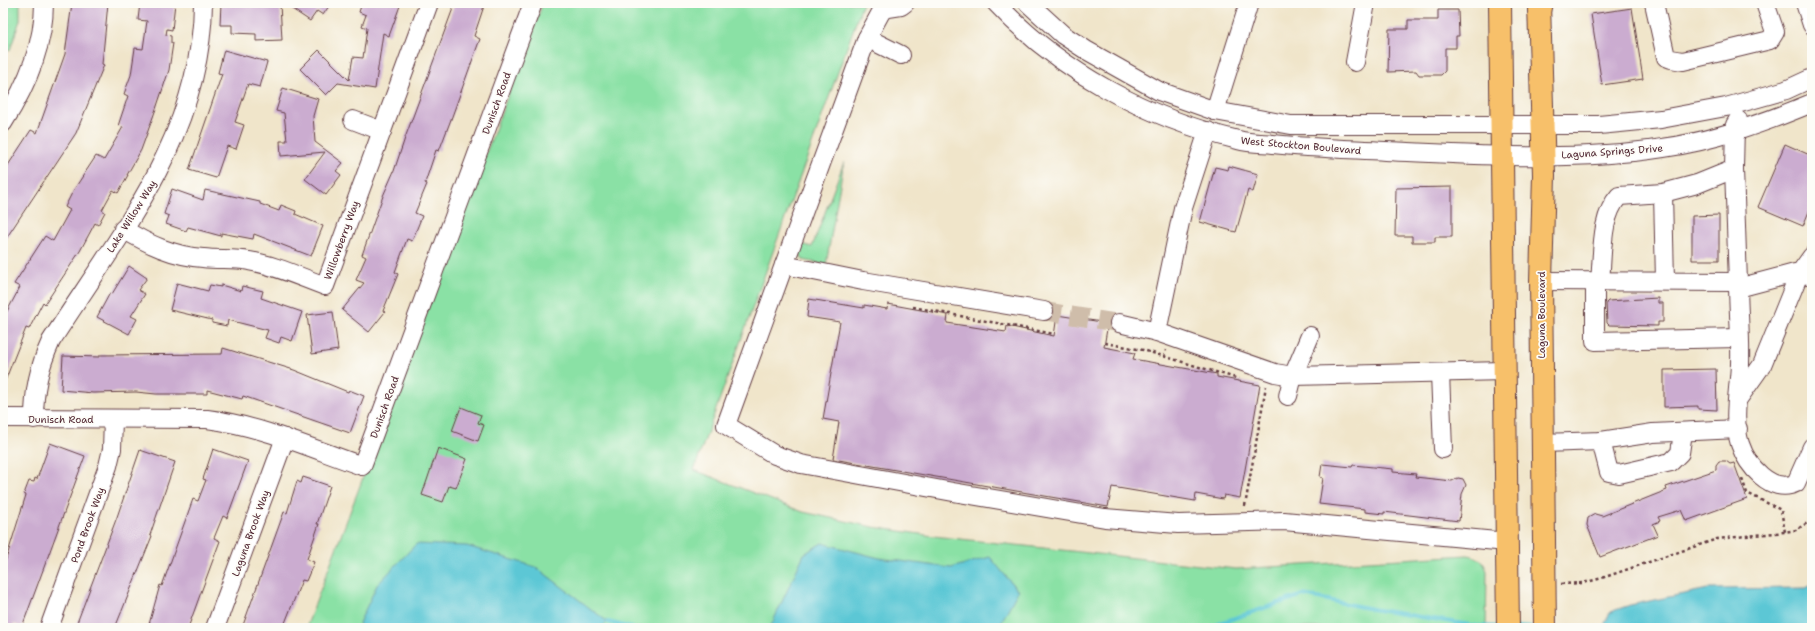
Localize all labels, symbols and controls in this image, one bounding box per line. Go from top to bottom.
street label: Dunisch Road [479,70,514,136]
street label: West Stockton Boulevard [1240,134,1362,157]
street label: Laguna Springs Drive [1561,141,1664,162]
street label: Lake Willow Way [104,177,159,255]
street label: Willowberry Way [321,199,362,282]
street label: Laguna Boulevard [1535,271,1548,359]
street label: Dunisch Road [367,374,402,440]
street label: Dunisch Road [28,413,94,426]
street label: Pond Brook Way [68,485,107,565]
street label: Laguna Brook Way [229,488,272,578]

